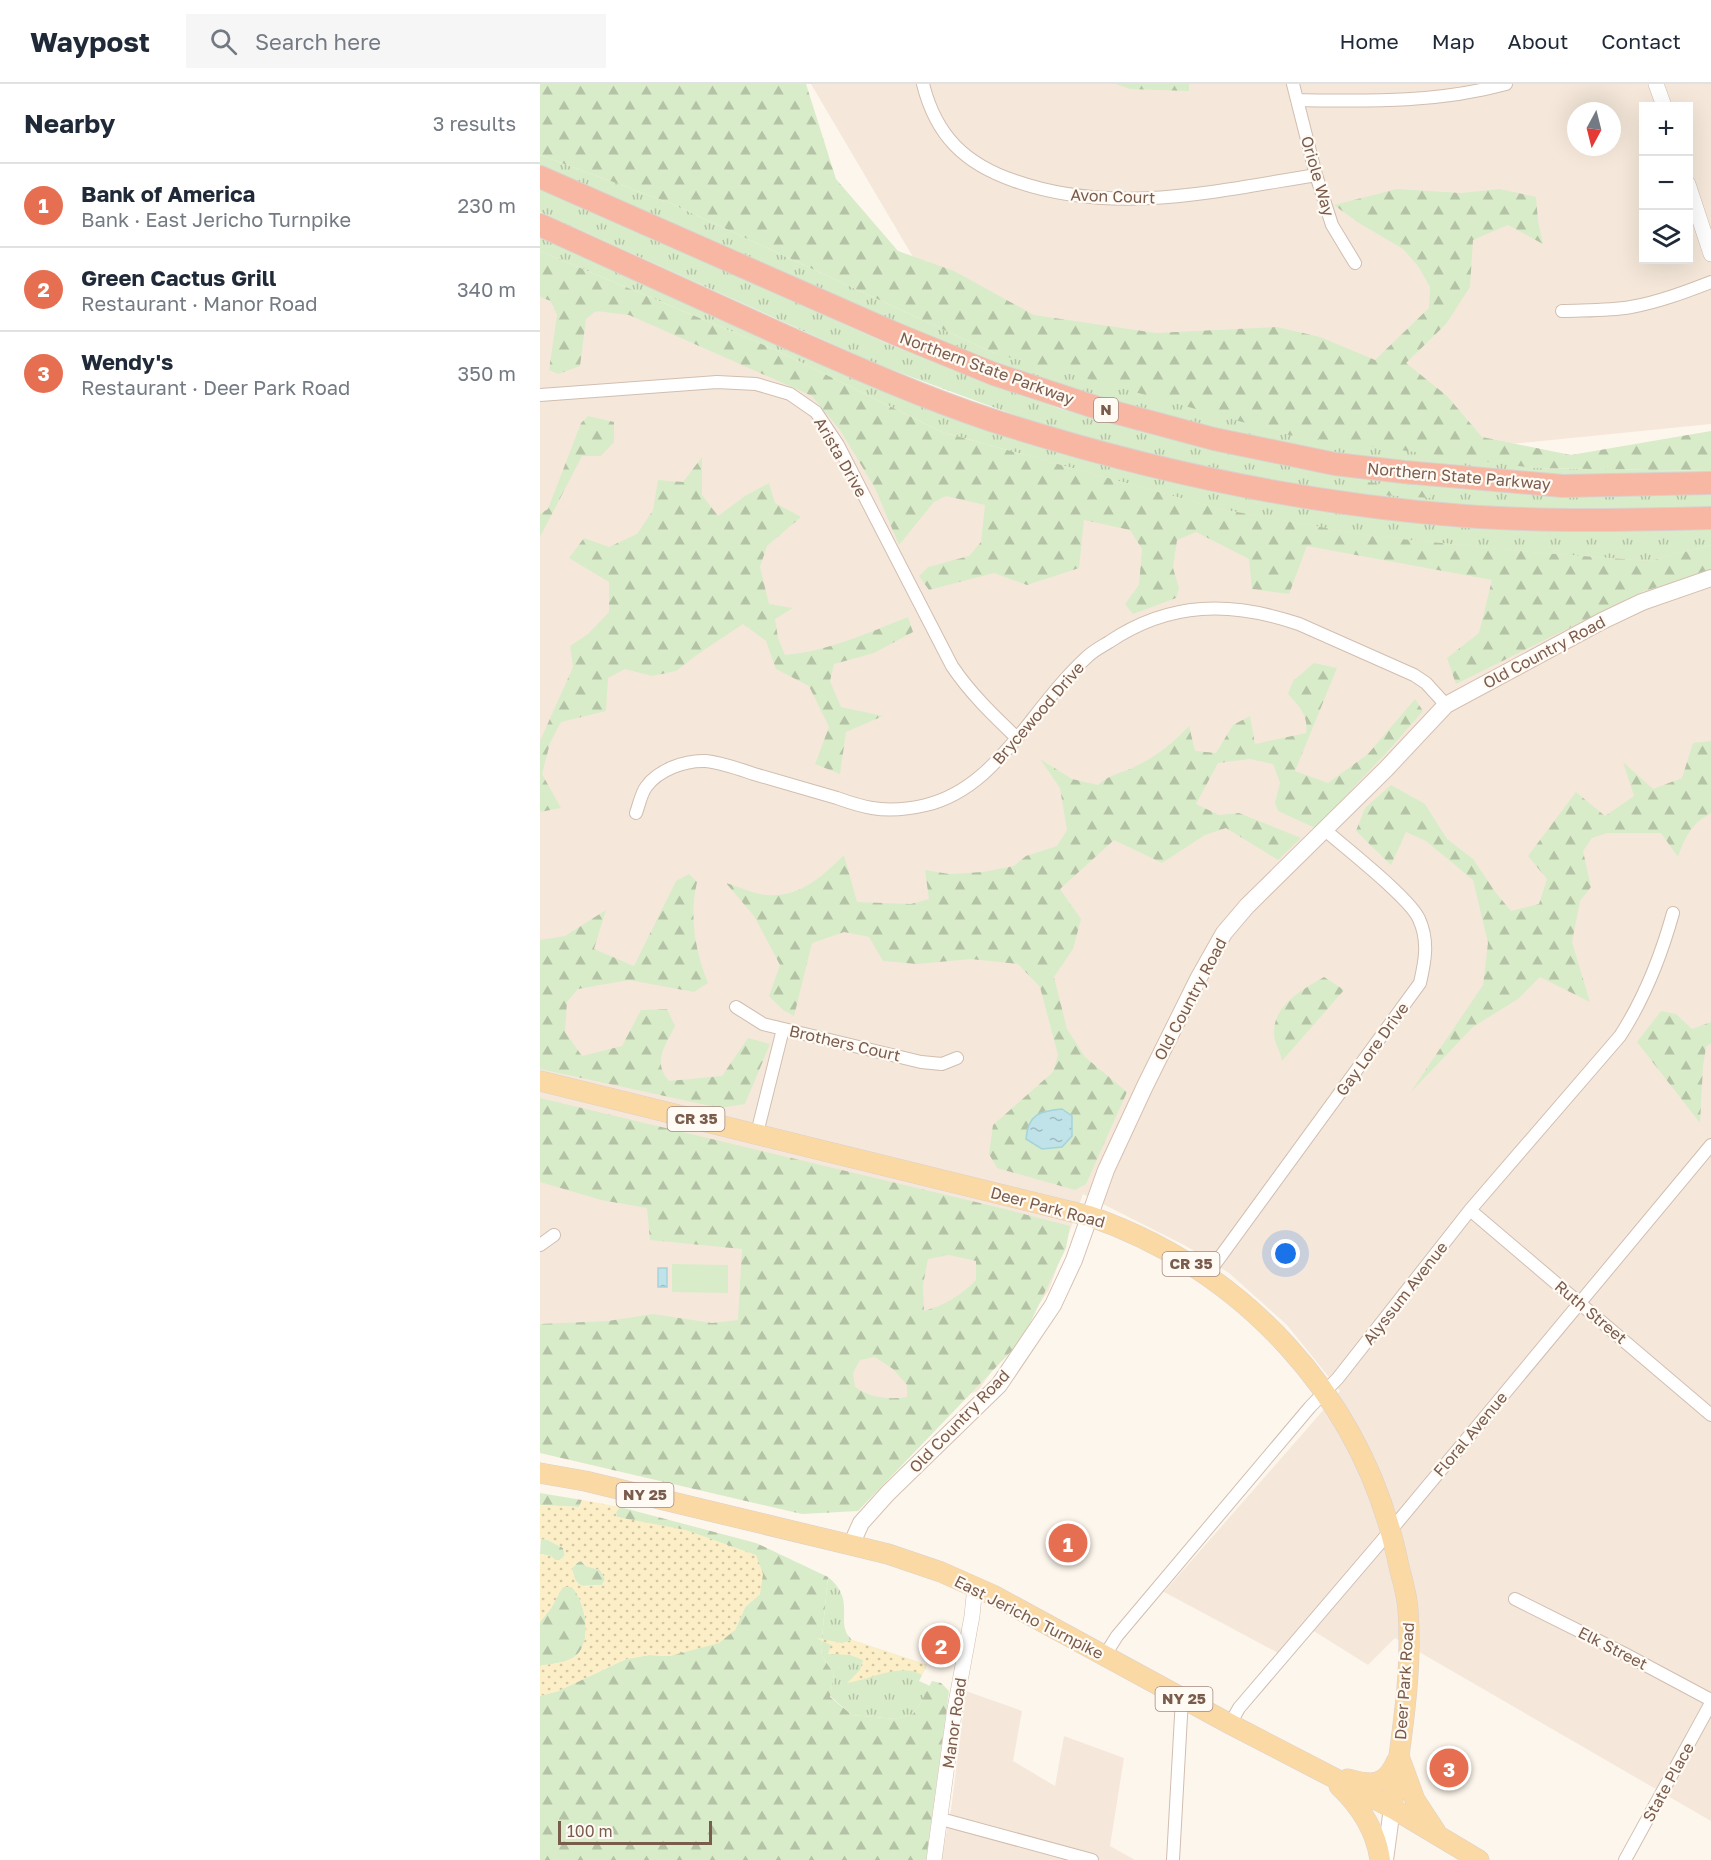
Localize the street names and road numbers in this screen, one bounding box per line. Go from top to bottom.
street label: Oriole Way [1297,134,1339,218]
street label: Avon Court [1070,185,1156,207]
street label: Northern State Parkway [897,327,1077,409]
road number: N [1094,398,1118,422]
street label: Arista Drive [810,414,872,500]
street label: Northern State Parkway [1367,458,1552,494]
street label: Old Country Road [1479,611,1609,693]
street label: Brycewood Drive [988,658,1088,768]
street label: Old Country Road [1149,934,1231,1064]
street label: Gay Lore Drive [1331,998,1413,1100]
street label: Brothers Court [787,1020,903,1066]
road number: CR 35 [668,1107,724,1131]
street label: Deer Park Road [988,1182,1108,1232]
street label: Alyssum Avenue [1359,1237,1451,1349]
road number: CR 35 [1162,1252,1220,1276]
street label: Ruth Street [1551,1276,1631,1348]
street label: Old Country Road [905,1365,1013,1477]
street label: Floral Avenue [1429,1387,1511,1481]
road number: NY 25 [616,1483,674,1507]
street label: East Jericho Turnpike [951,1571,1107,1663]
street label: Deer Park Road [1390,1622,1418,1740]
street label: Elk Street [1575,1622,1651,1674]
street label: Manor Road [938,1676,970,1770]
road number: NY 25 [1156,1687,1212,1711]
street label: State Place [1638,1739,1698,1825]

